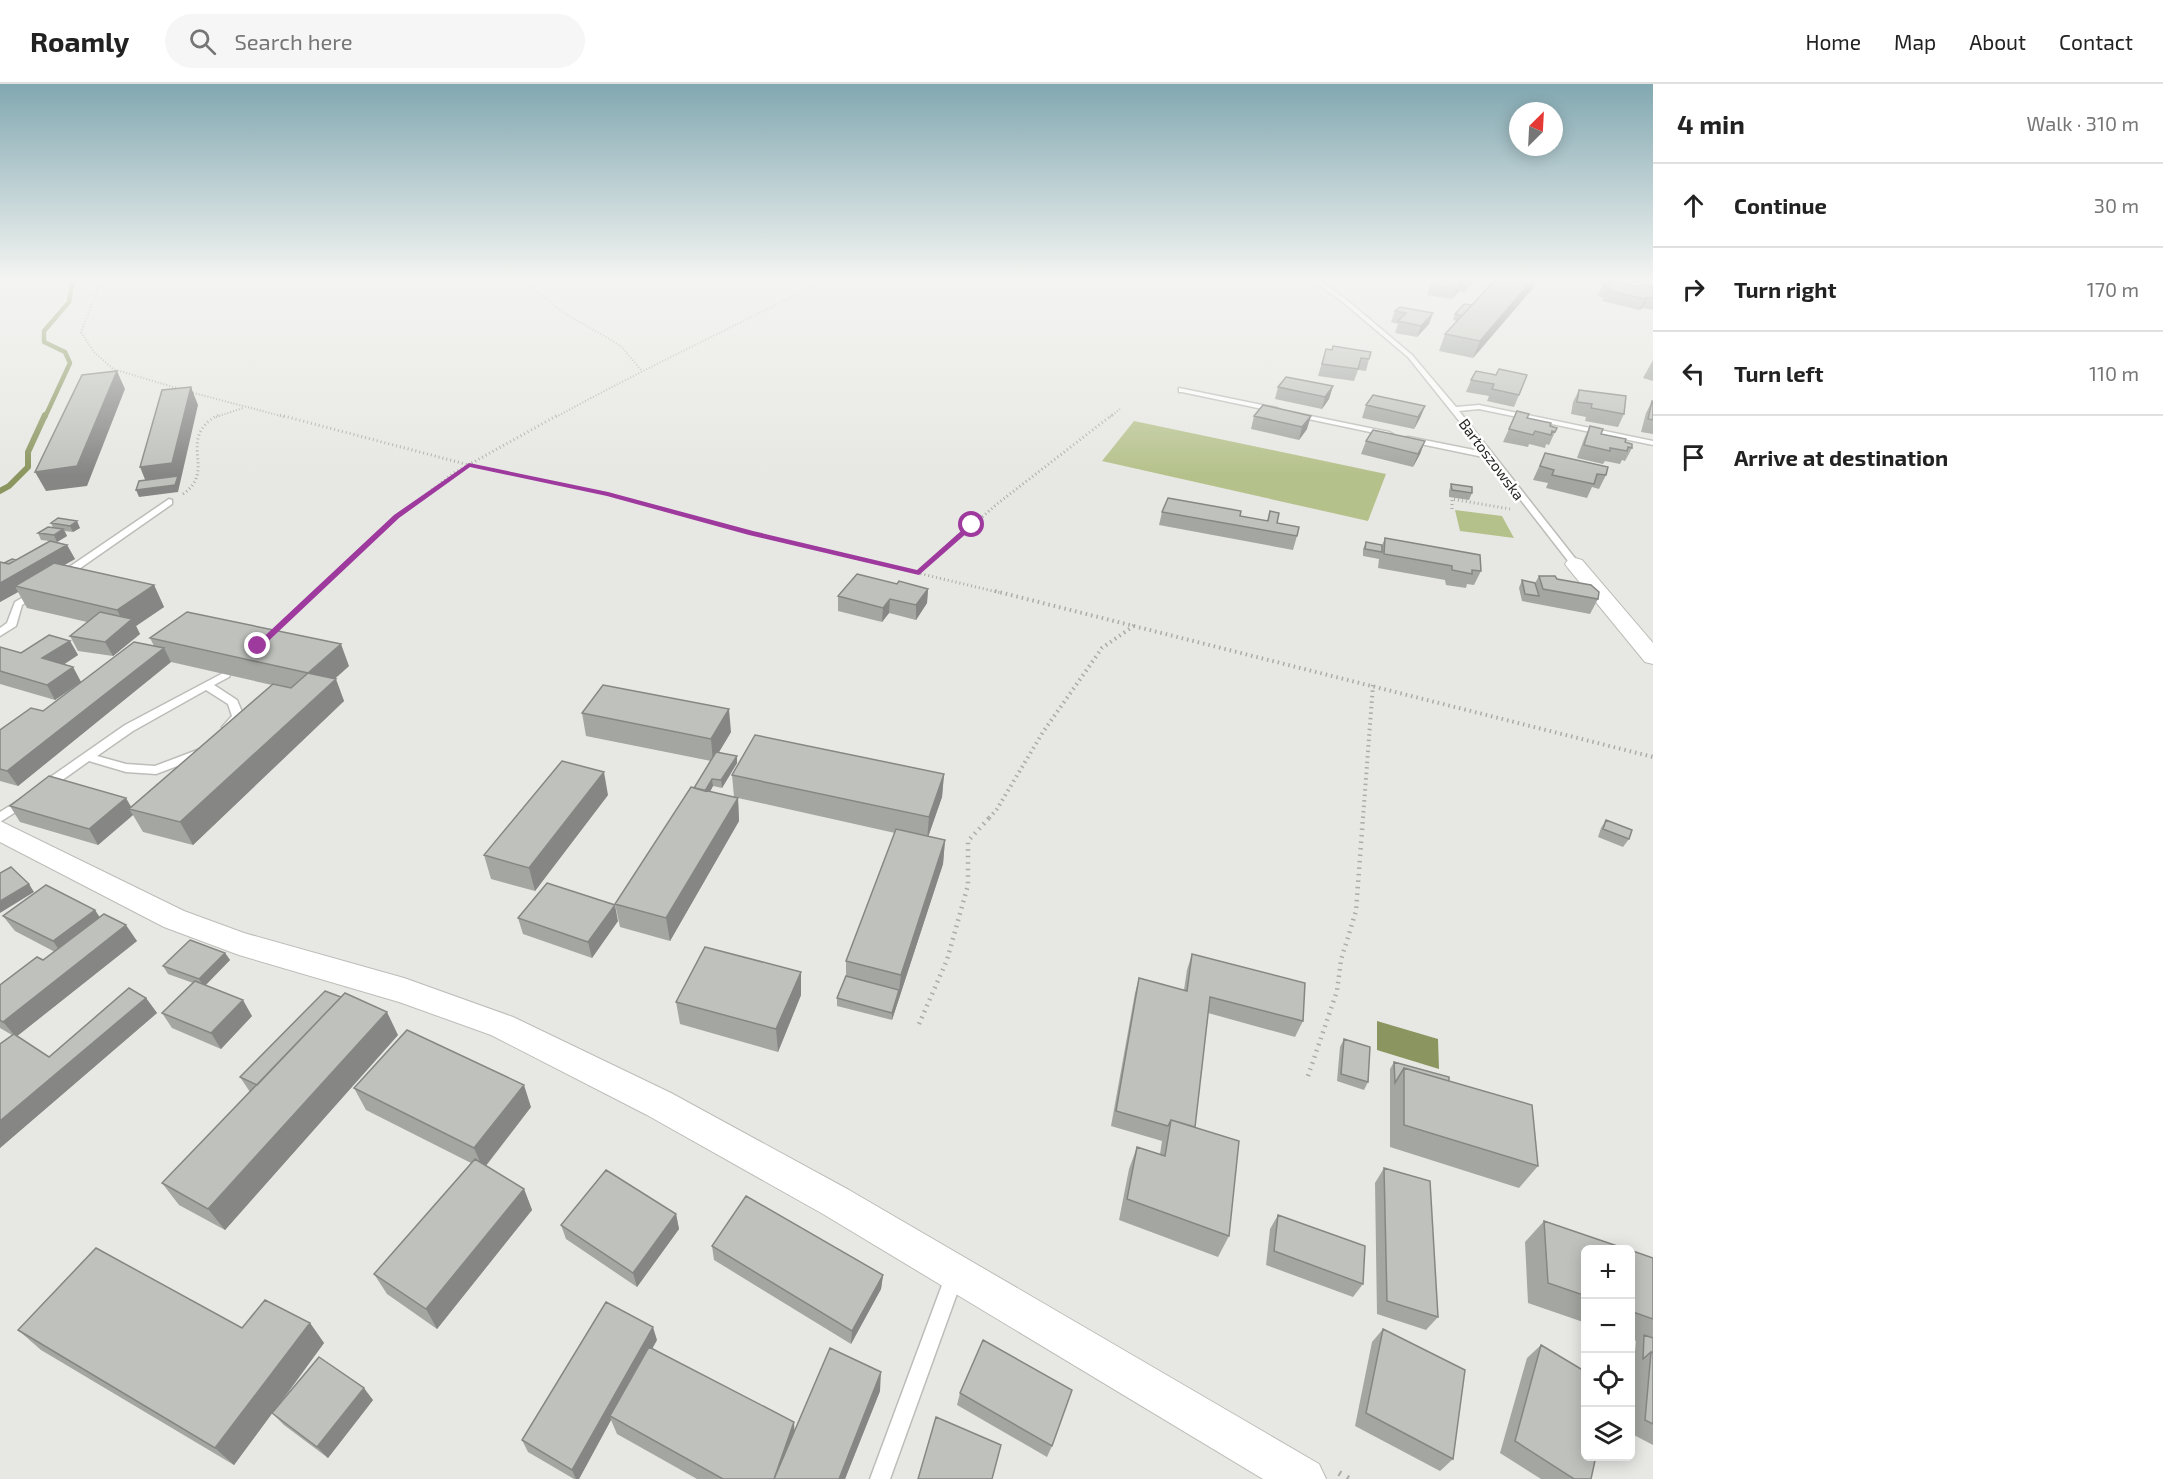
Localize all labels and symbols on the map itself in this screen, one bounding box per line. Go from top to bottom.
north arrow [1509,102,1563,156]
street label: Bartoszowska [1456,415,1528,503]
route start [958,511,984,537]
route end [244,632,270,658]

